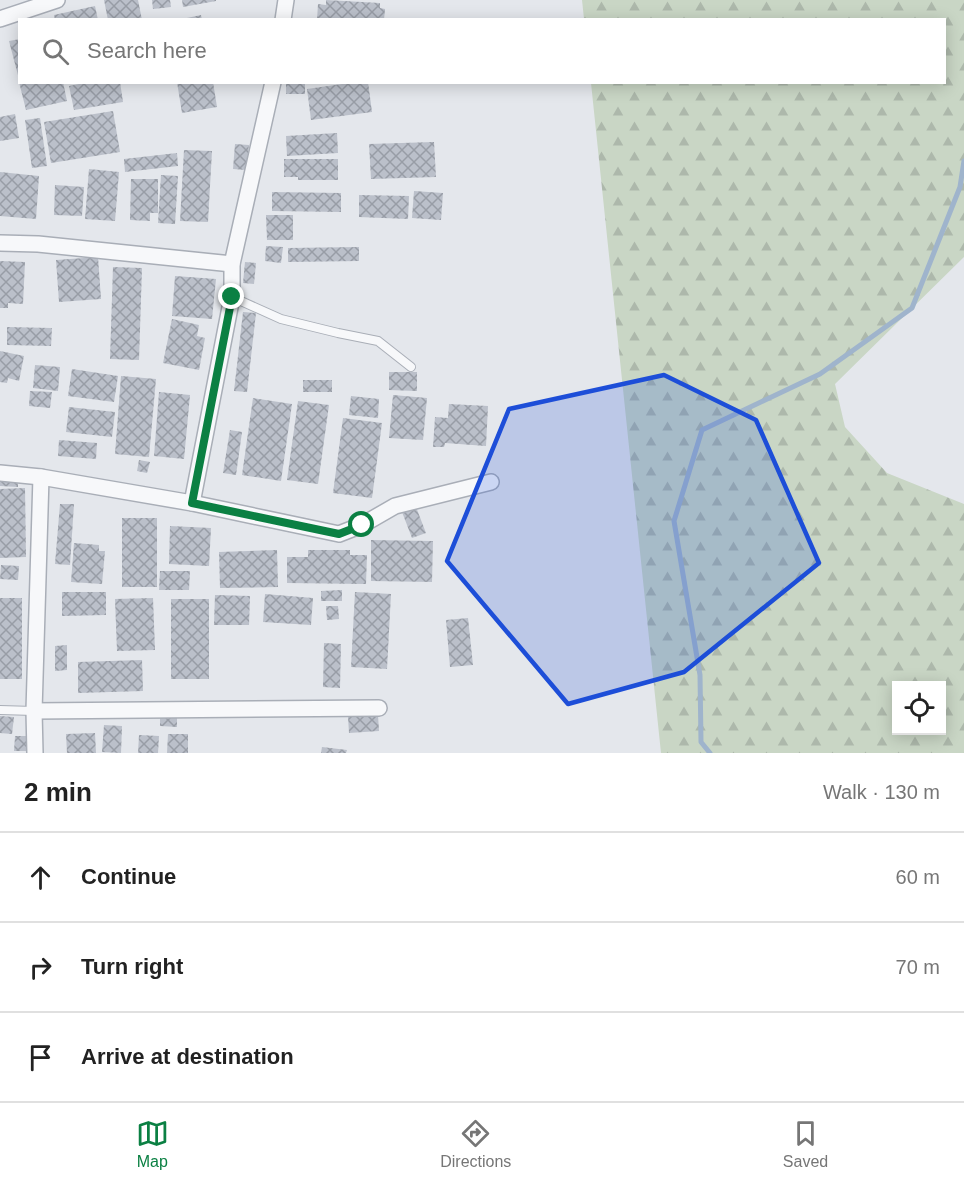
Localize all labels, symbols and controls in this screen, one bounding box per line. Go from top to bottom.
search box [18,18,946,84]
icon: search [39,35,72,68]
text: Search here [87,38,207,63]
route end [218,283,244,309]
route start [348,511,374,537]
map controls [892,681,946,735]
button: locate [892,681,946,735]
text: 2 min [24,777,92,807]
text: Walk · 130 m [823,781,940,803]
icon: ahead [24,861,57,894]
text: Continue [81,864,176,889]
text: 60 m [896,866,940,888]
icon: right [24,951,57,984]
text: Turn right [81,954,183,979]
text: 70 m [896,956,940,978]
icon: arrive [24,1041,57,1074]
text: Arrive at destination [81,1044,294,1069]
tab: Map [136,1117,169,1171]
tab: Directions [440,1117,511,1171]
tab: Saved [783,1117,828,1171]

